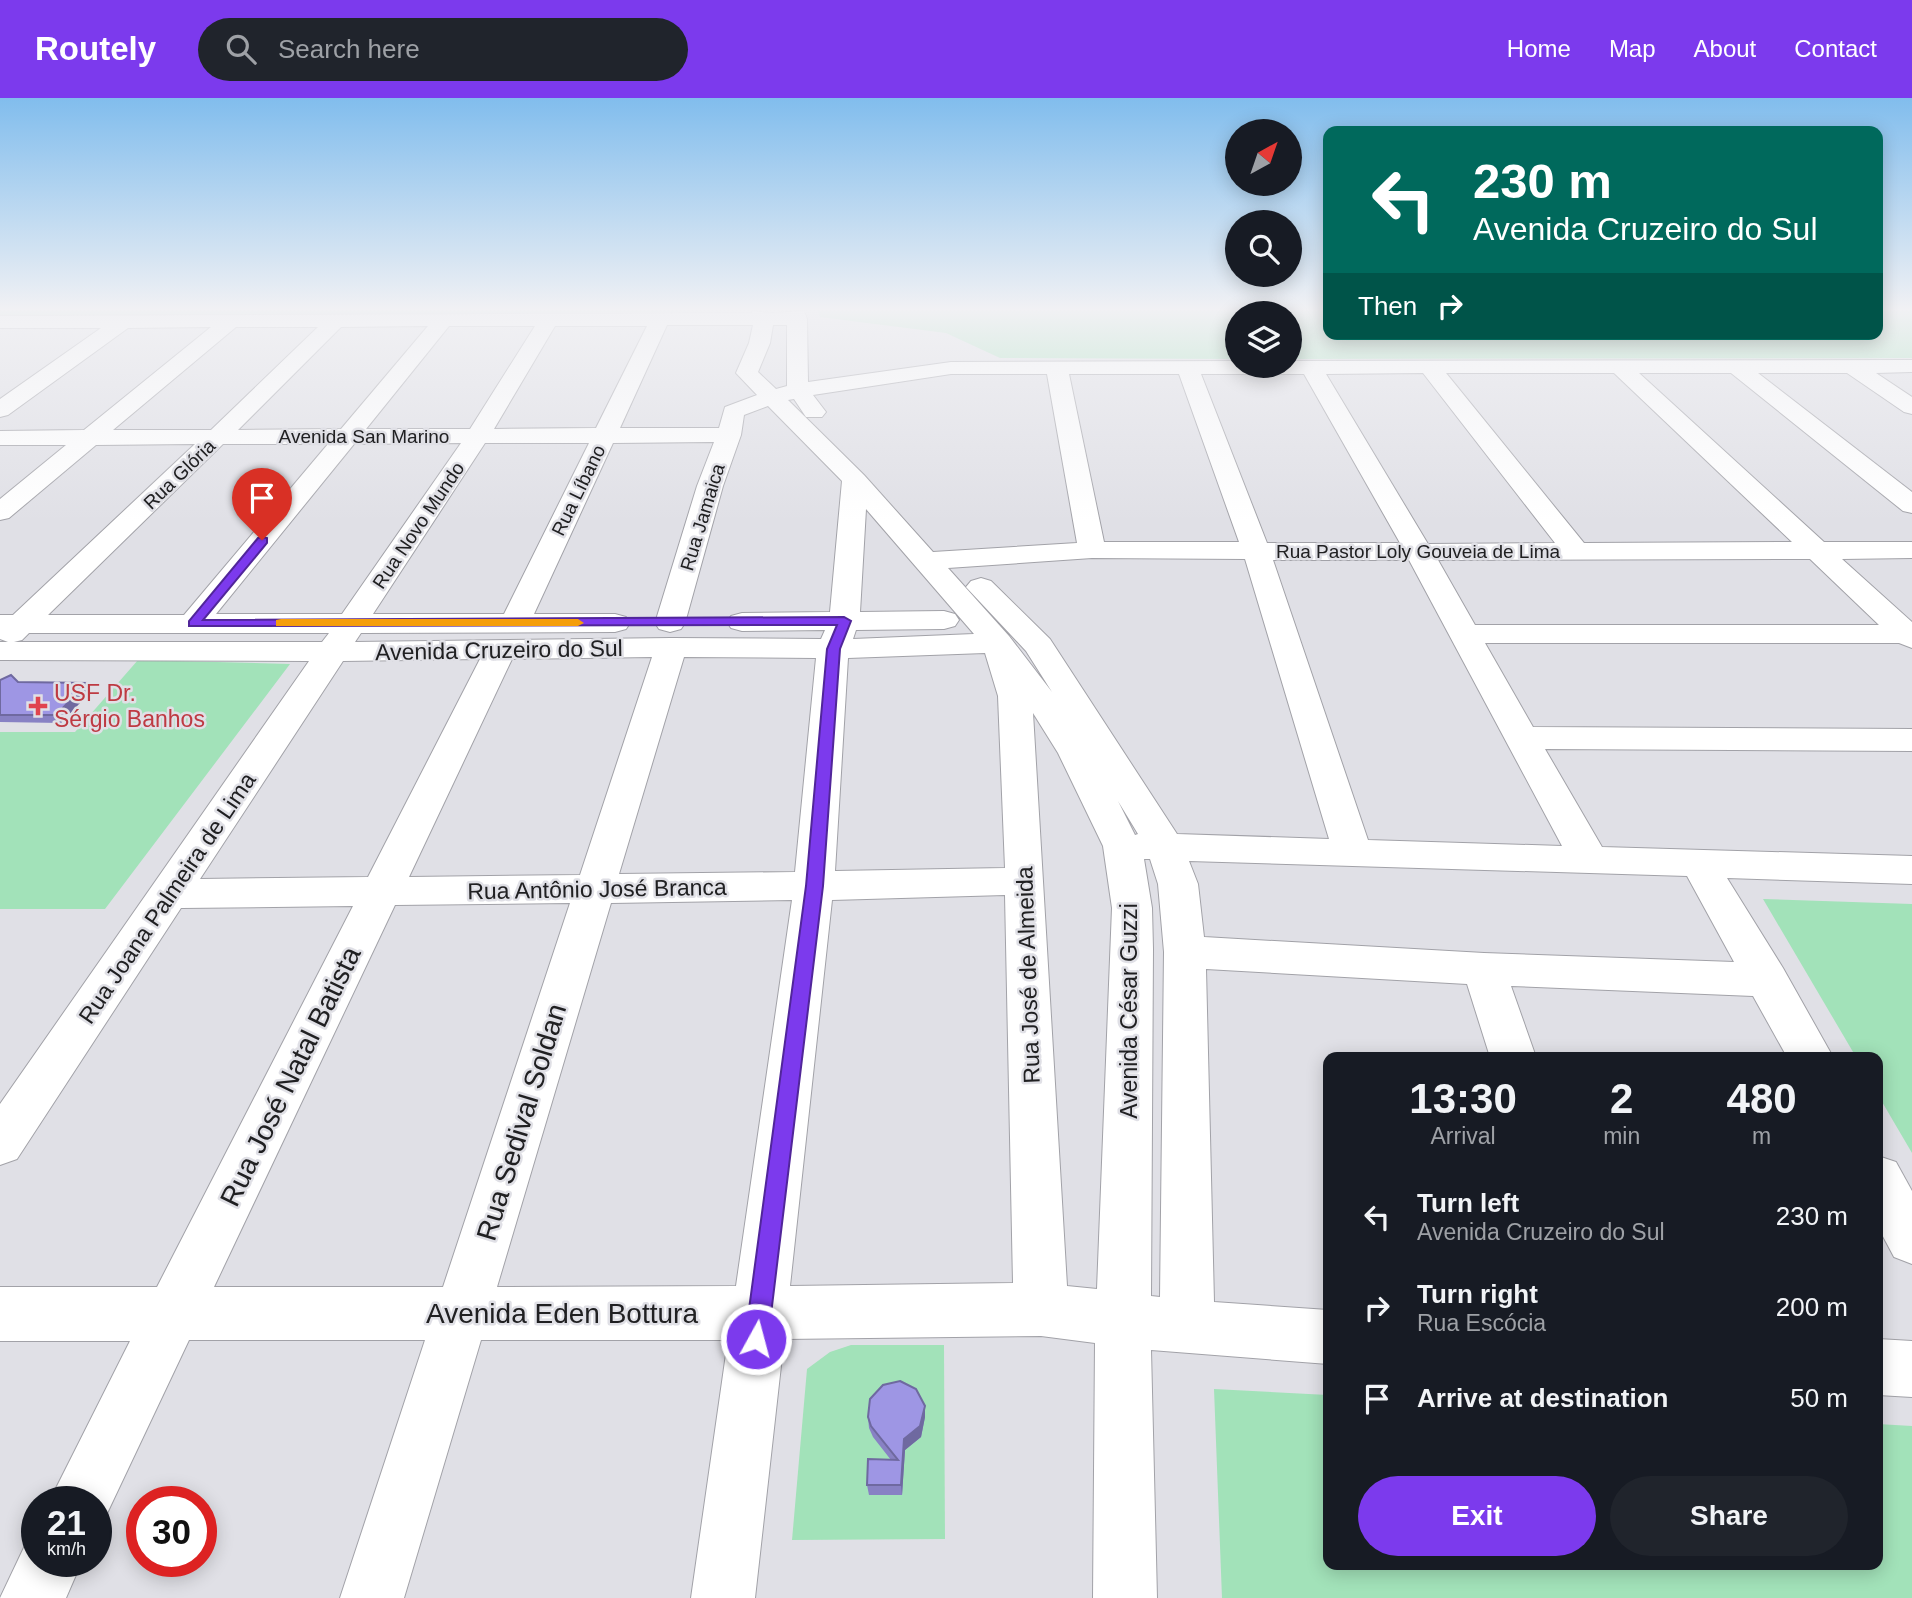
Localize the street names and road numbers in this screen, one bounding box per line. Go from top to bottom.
street label: Avenida San Marino [279,426,449,447]
street label: Rua Glória [139,435,220,513]
street label: Rua Líbano [547,441,609,539]
street label: Rua Novo Mundo [368,458,468,592]
street label: Rua Jamaica [676,461,729,573]
street label: Rua Pastor Loly Gouveia de Lima [1276,541,1560,562]
street label: Avenida Cruzeiro do Sul [375,635,623,665]
street label: Rua Joana Palmeira de Lima [73,768,261,1028]
street label: Rua José de Almeida [1011,866,1045,1084]
street label: Rua Antônio José Branca [467,874,727,904]
street label: Avenida César Guzzi [1116,903,1142,1119]
street label: Rua José Natal Batista [214,941,367,1211]
street label: Rua Sedival Soldan [471,1000,572,1244]
street label: Avenida Eden Bottura [426,1298,698,1329]

